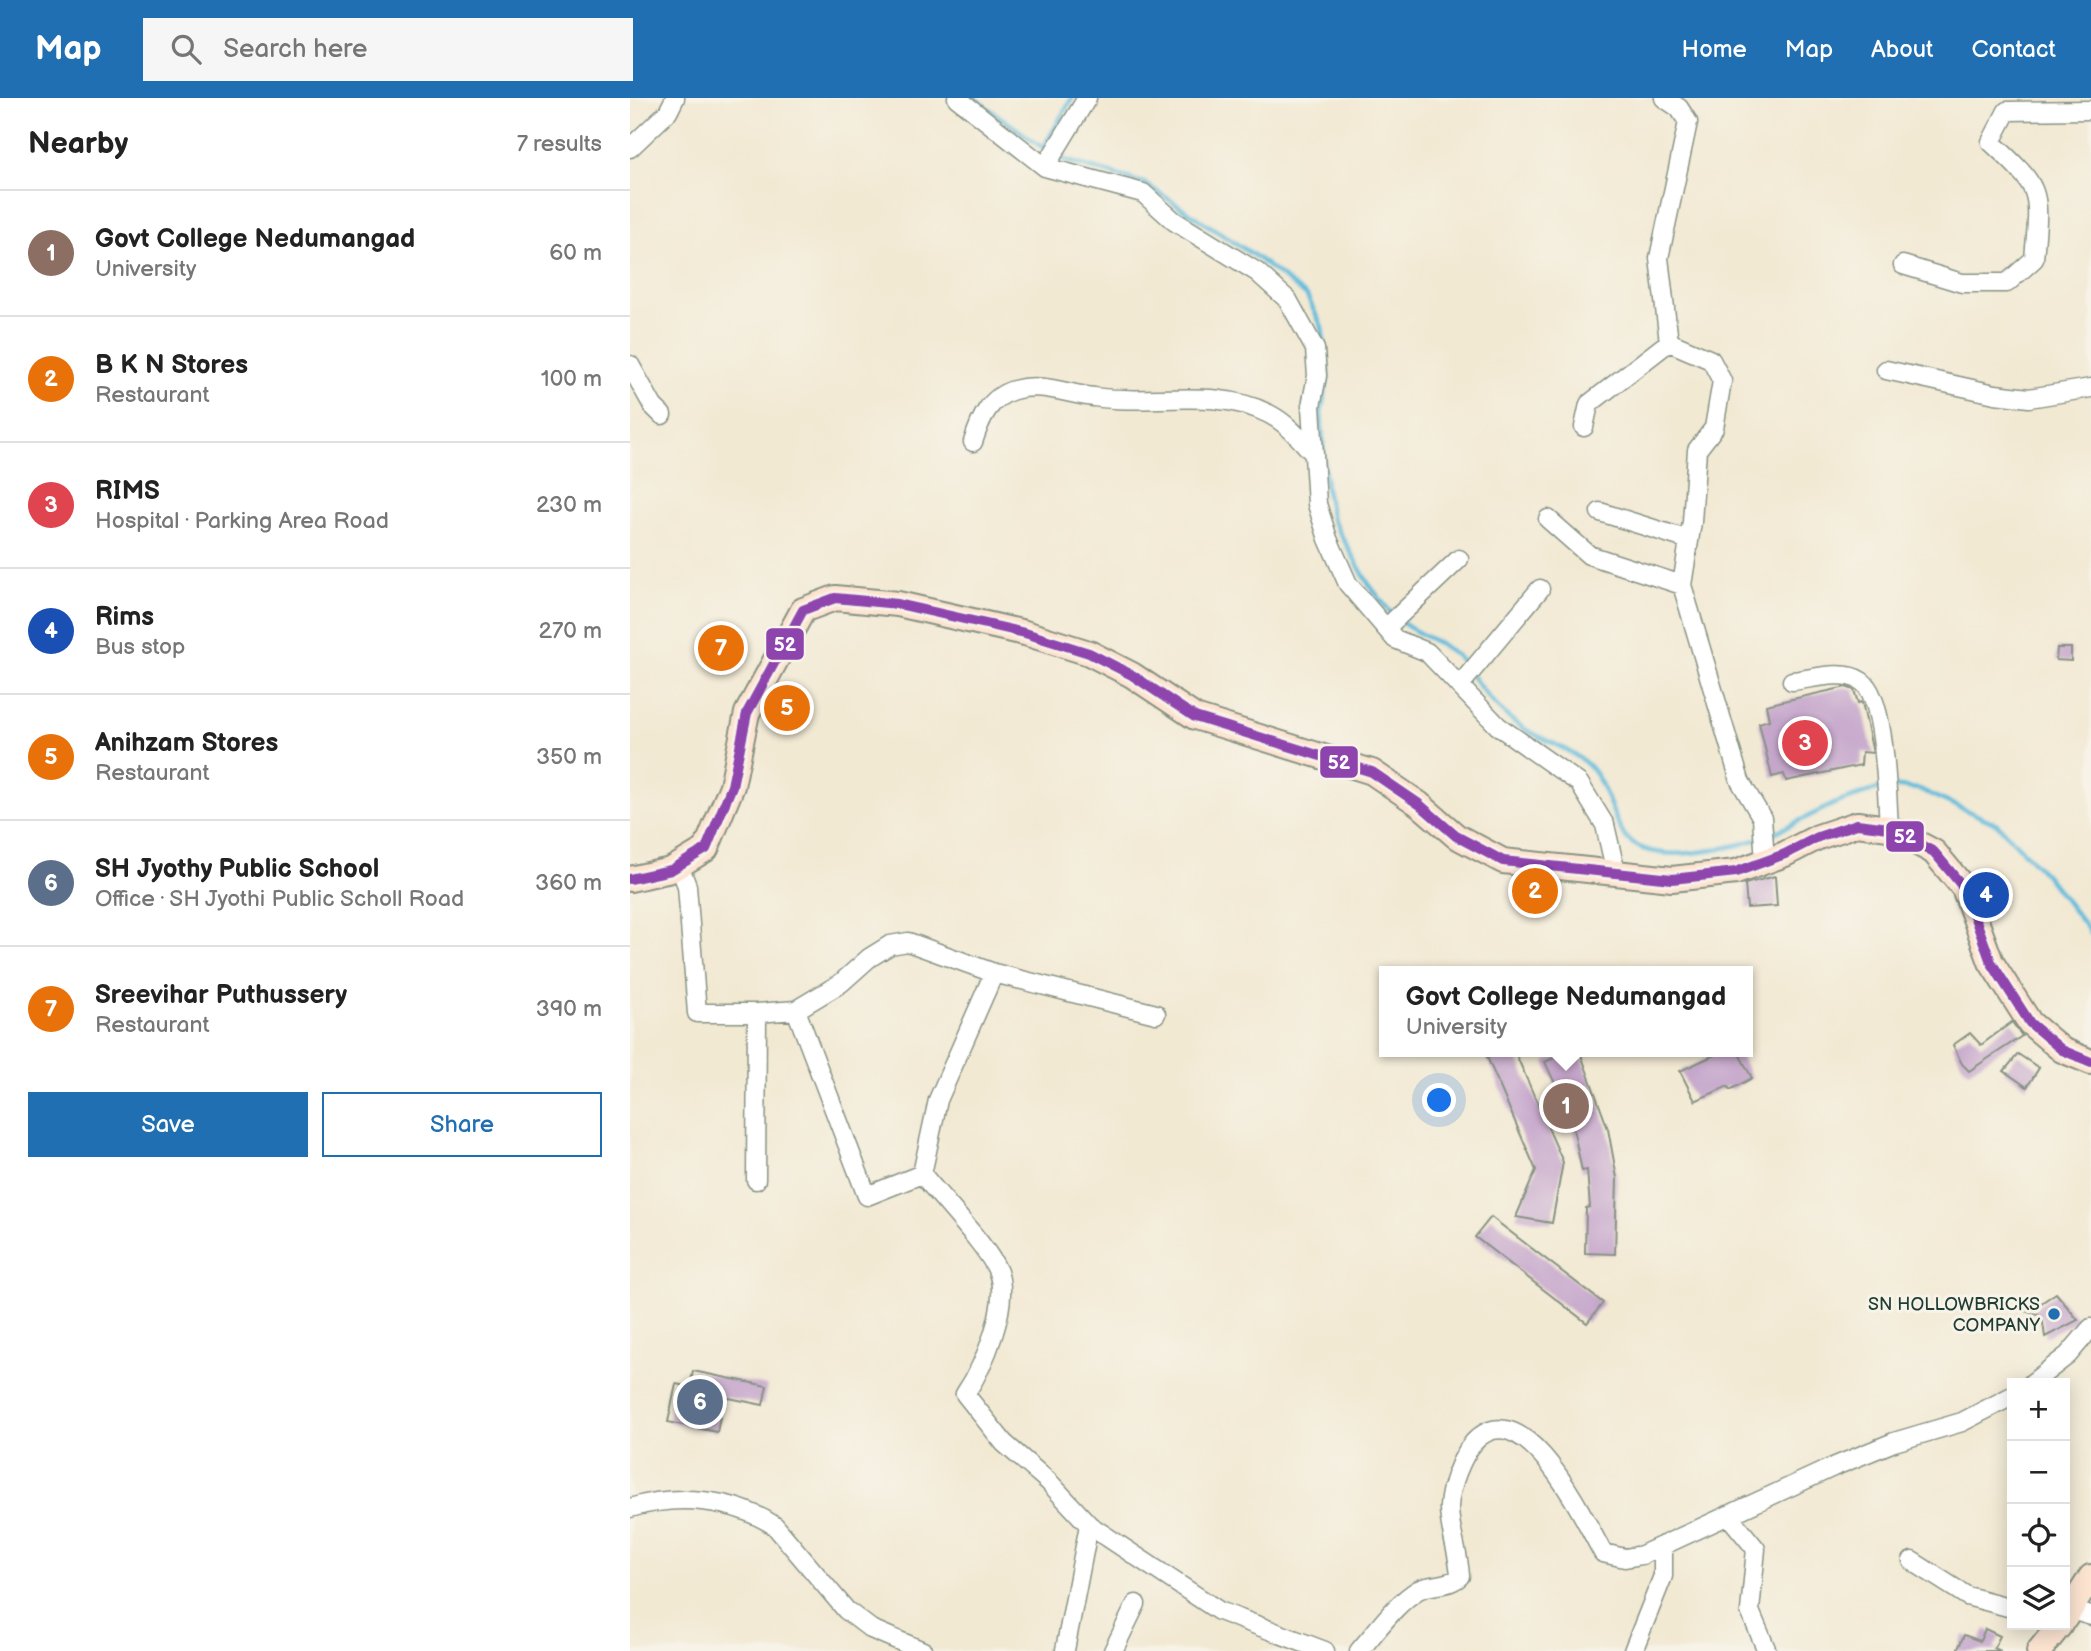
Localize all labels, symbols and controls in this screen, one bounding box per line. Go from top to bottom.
search box [143,18,633,81]
text: Map [35,29,101,69]
icon: search [167,30,205,68]
text: Search here [223,34,367,65]
text: Home [1682,35,1747,64]
text: Map [1785,35,1833,64]
text: About [1871,35,1933,64]
text: Contact [1971,35,2056,64]
text: Nearby [28,126,128,162]
text: 7 results [517,130,602,158]
text: Govt College Nedumangad [95,224,415,255]
text: 1 [46,239,56,267]
text: 60 m [549,239,602,267]
text: University [95,255,196,283]
text: B K N Stores [95,350,248,381]
text: 2 [44,365,58,393]
text: 100 m [541,365,602,393]
text: Restaurant [95,381,209,409]
text: RIMS [95,476,160,507]
text: 3 [44,491,58,519]
text: 230 m [536,491,602,519]
text: Hospital · Parking Area Road [95,507,389,535]
text: Rims [95,602,154,633]
text: 4 [44,617,58,645]
text: 270 m [538,617,602,645]
pin: 7 [698,622,744,674]
line badge: 52 [765,627,805,661]
text: Bus stop [95,633,185,661]
text: 52 [774,634,797,657]
pin: 5 [764,682,810,734]
pin: 3 [1782,717,1828,769]
text: Anihzam Stores [95,728,278,759]
text: 5 [44,743,58,771]
text: 350 m [536,743,602,771]
line badge: 52 [1319,745,1359,779]
text: 52 [1328,752,1351,775]
text: Restaurant [95,759,209,787]
line badge: 52 [1885,820,1925,853]
text: 52 [1894,826,1917,849]
text: SH Jyothy Public School [95,854,379,885]
pin: 2 [1512,865,1558,917]
text: 6 [44,869,58,897]
text: 360 m [535,869,602,897]
pin: 4 [1963,869,2009,921]
text: Office · SH Jyothi Public Scholl Road [95,885,464,913]
popup [1379,966,1753,1057]
text: Sreevihar Puthussery [95,980,347,1011]
text: Govt College Nedumangad [1406,982,1726,1013]
text: 7 [45,995,57,1023]
text: 390 m [536,995,602,1023]
text: Restaurant [95,1011,209,1039]
text: University [1406,1013,1507,1041]
pin: 1 [1543,1080,1589,1132]
your location [1422,1083,1456,1117]
button: Save [28,1092,308,1157]
button: Share [322,1092,602,1157]
place label: SN HOLLOWBRICKS COMPANY [1868,1294,2040,1336]
marker: SN HOLLOWBRICKS COMPANY [2046,1306,2062,1322]
pin: 6 [677,1376,723,1428]
map controls [2007,1378,2070,1630]
button: + [2007,1378,2070,1441]
button: − [2007,1441,2070,1504]
button: locate [2007,1504,2070,1567]
button: layers [2007,1567,2070,1630]

